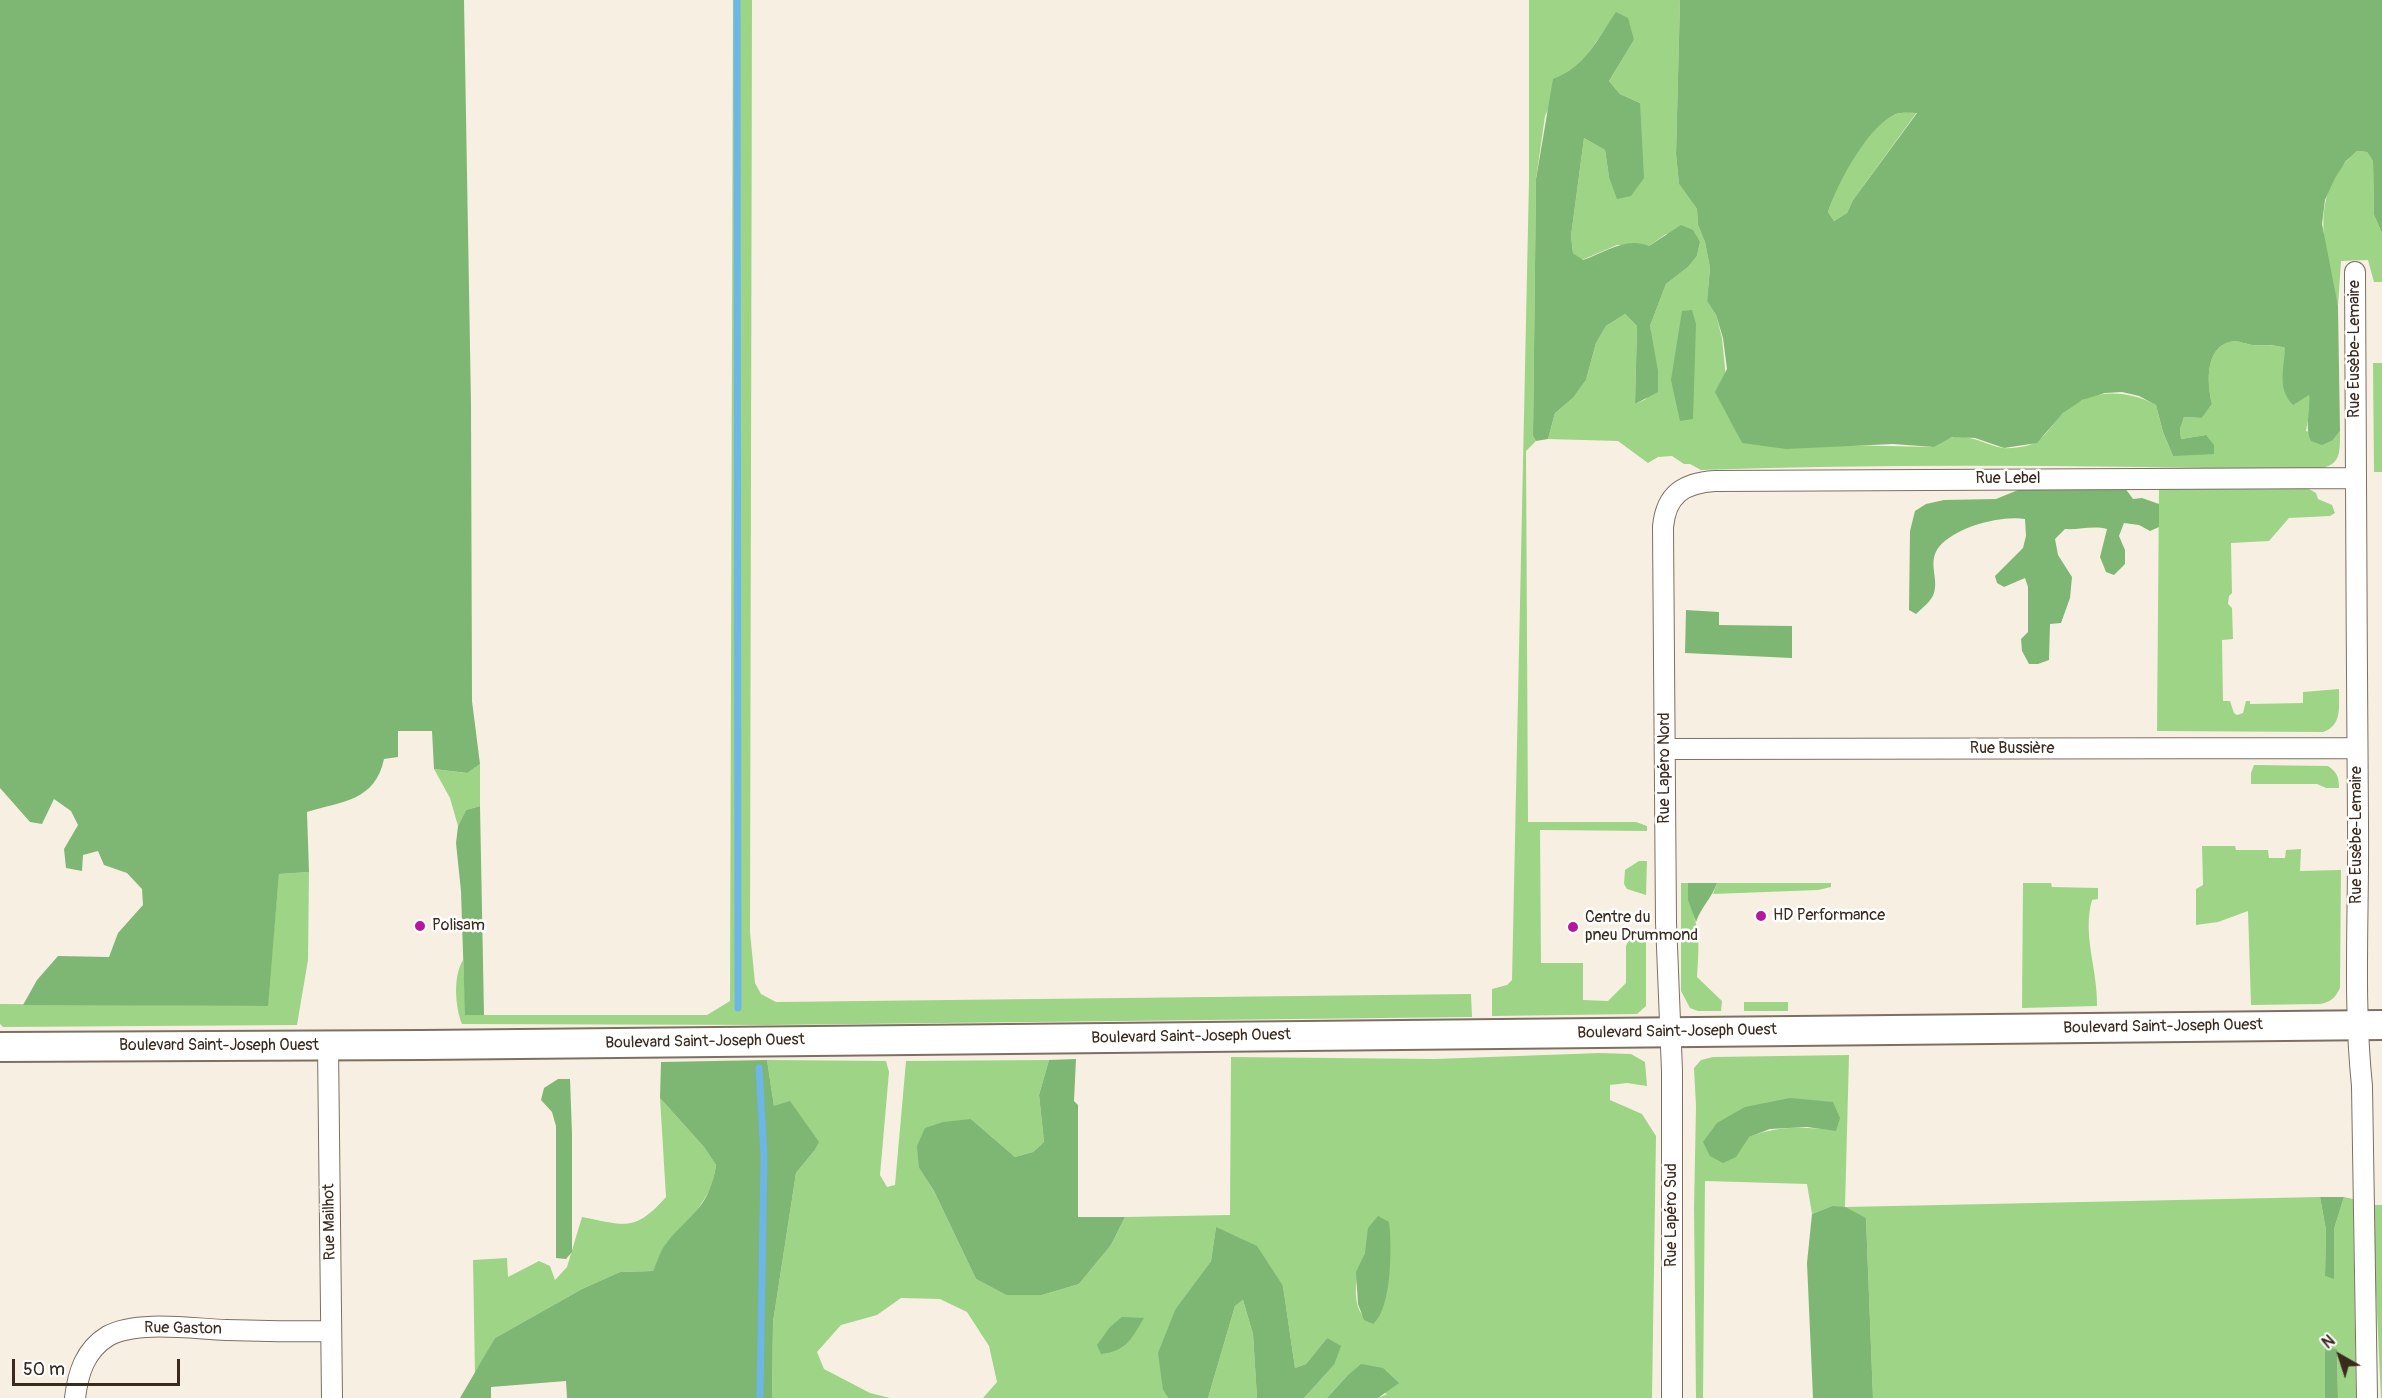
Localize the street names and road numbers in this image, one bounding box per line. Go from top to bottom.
street label: Rue Eusèbe-Lemaire [2345,280,2365,418]
street label: Rue Lebel [1975,469,2041,489]
street label: Rue Lapéro Nord [1655,712,1675,824]
street label: Rue Bussière [1970,739,2054,759]
street label: Rue Eusèbe-Lemaire [2347,766,2367,904]
street label: Boulevard Saint-Joseph Ouest [2063,1016,2263,1038]
street label: Boulevard Saint-Joseph Ouest [1577,1021,1777,1043]
street label: Boulevard Saint-Joseph Ouest [1091,1026,1291,1048]
street label: Boulevard Saint-Joseph Ouest [605,1031,805,1053]
street label: Boulevard Saint-Joseph Ouest [119,1036,319,1056]
street label: Rue Lapéro Sud [1662,1163,1682,1267]
street label: Rue Mailhot [320,1183,340,1261]
street label: Rue Gaston [144,1319,222,1339]

